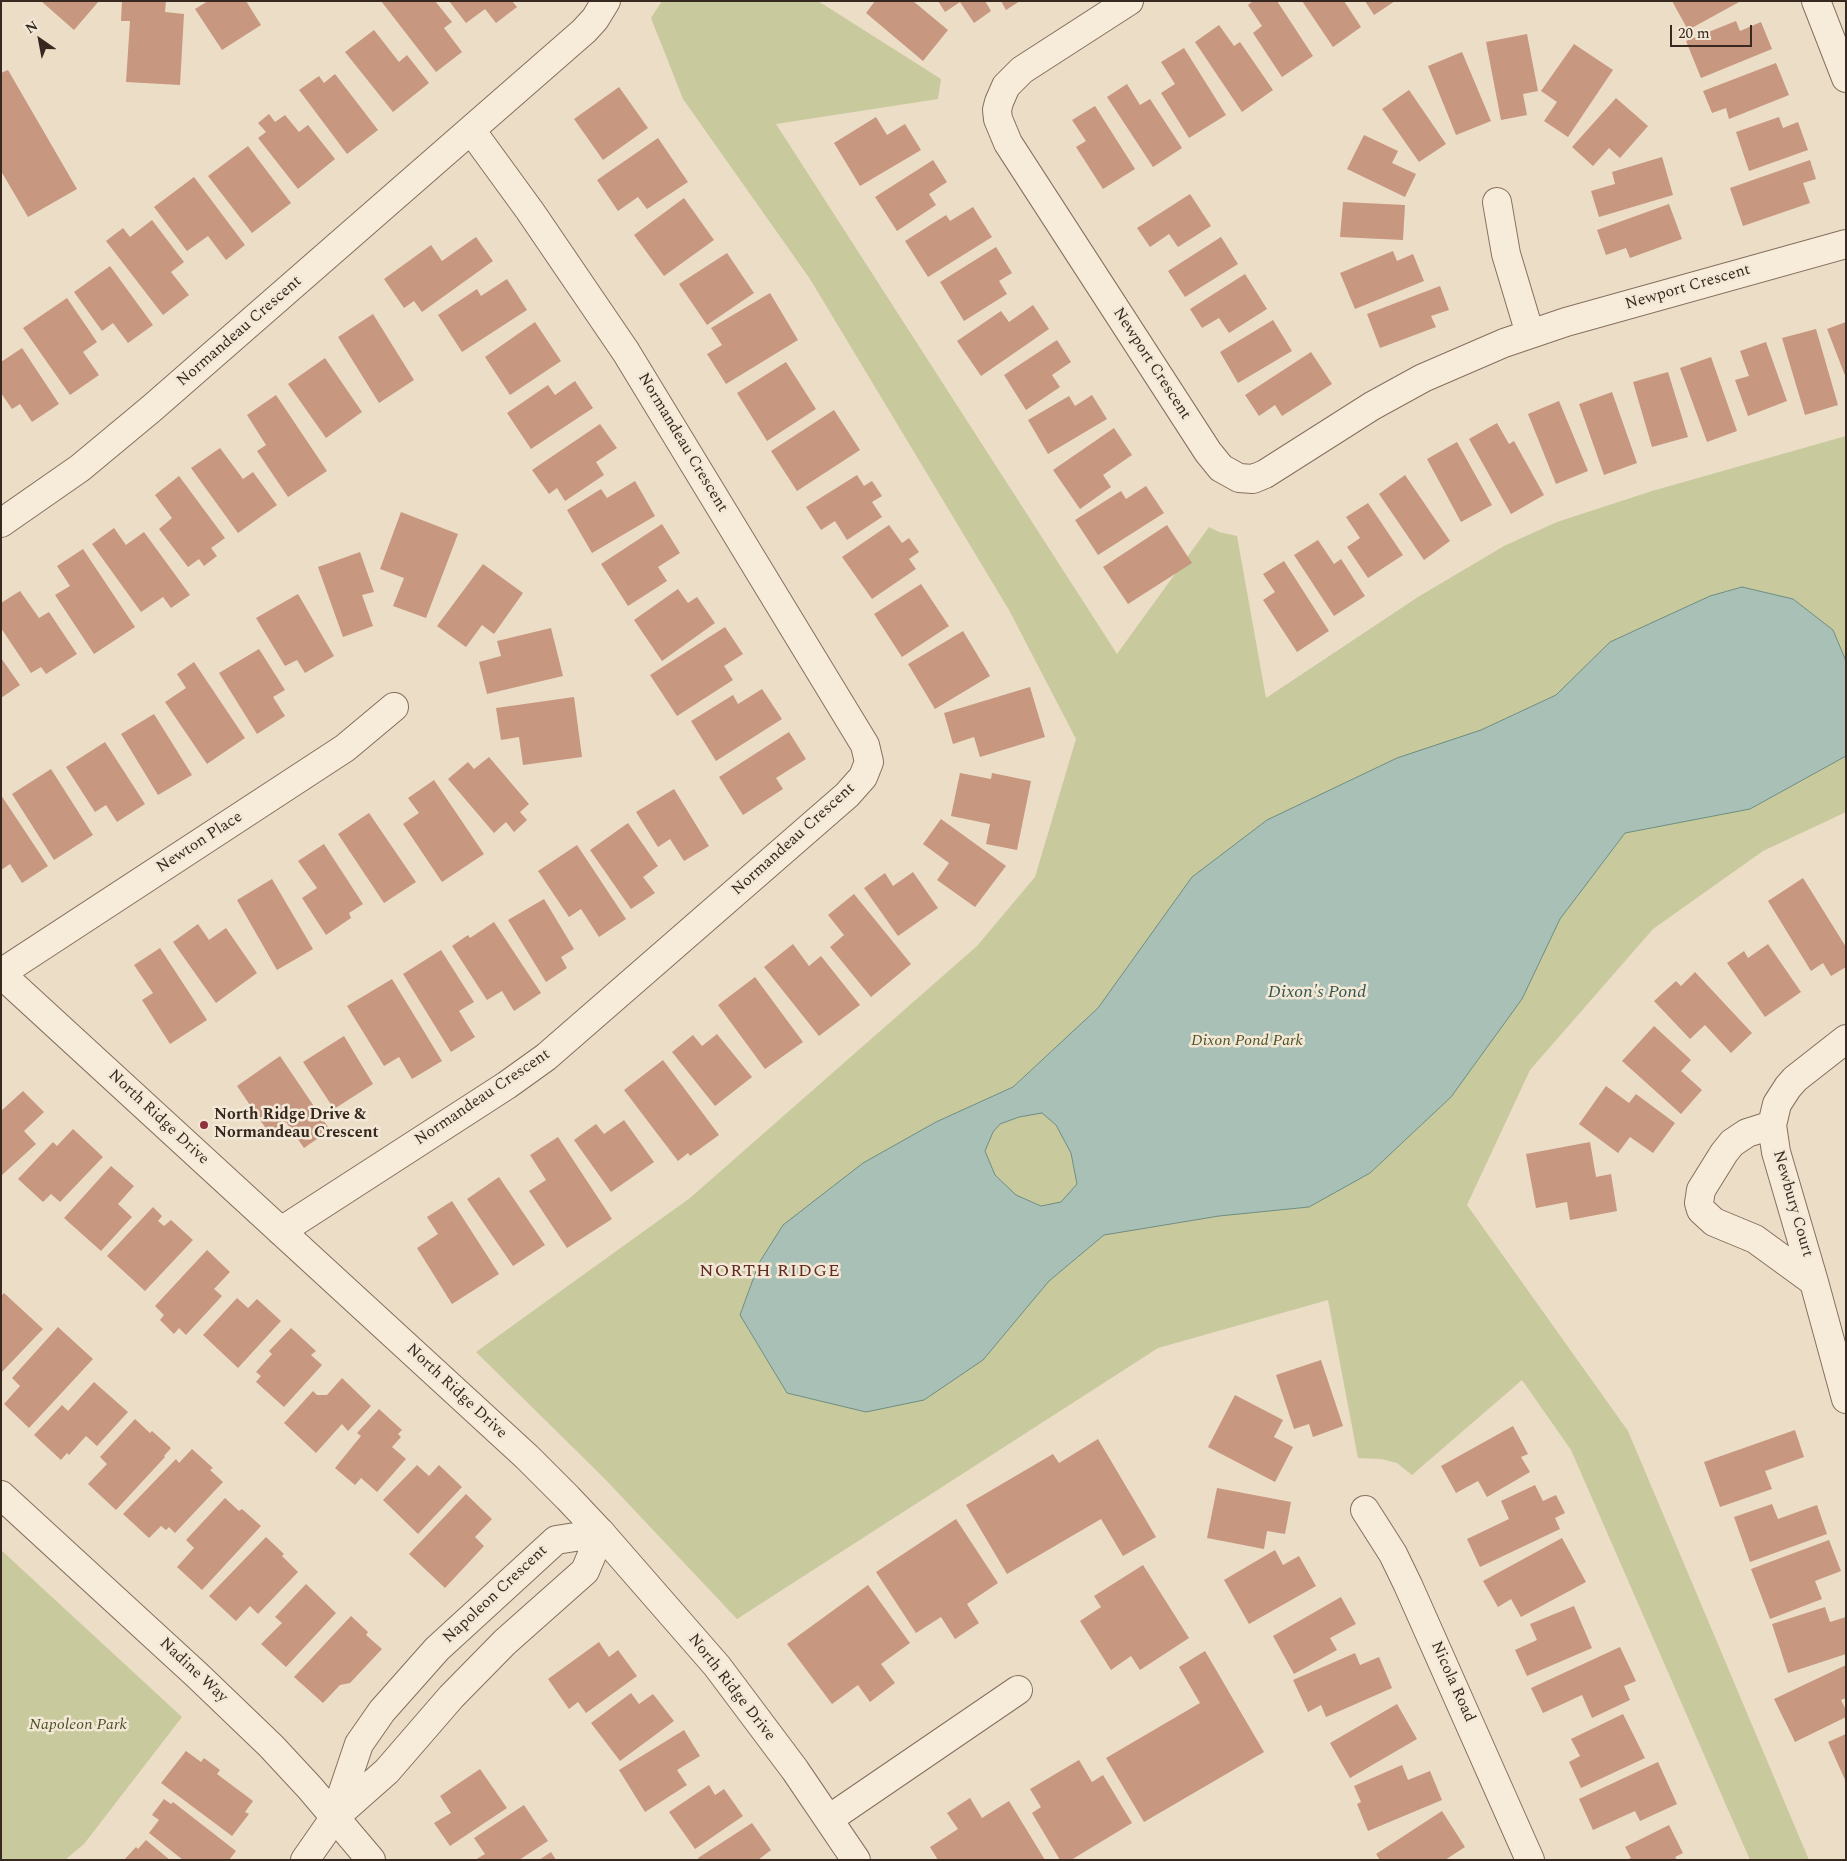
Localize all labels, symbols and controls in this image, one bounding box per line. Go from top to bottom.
north arrow [15,15,65,65]
text: N [21,15,42,39]
scale bar [1672,15,1754,47]
text: 20 m [1678,22,1710,45]
street label: Newport Crescent [1623,261,1753,315]
street label: Normandeau Crescent [174,273,306,391]
street label: Newport Crescent [1108,305,1194,423]
street label: Normandeau Crescent [633,370,731,516]
street label: Normandeau Crescent [728,780,860,900]
street label: Newton Place [154,808,246,878]
water label: Dixon's Pond [1268,982,1366,1004]
park label: Dixon Pond Park [1191,1032,1303,1052]
street label: Normandeau Crescent [412,1046,554,1150]
street label: North Ridge Drive [104,1066,212,1170]
place label: North Ridge Drive & Normandeau Crescent [214,1106,379,1144]
marker: North Ridge Drive & Normandeau Crescent [198,1119,210,1131]
street label: Newbury Court [1768,1149,1816,1259]
district label: NORTH RIDGE [698,1261,842,1283]
street label: North Ridge Drive [402,1340,510,1444]
street label: Napoleon Crescent [440,1542,552,1648]
street label: North Ridge Drive [683,1631,779,1745]
street label: Nadine Way [155,1635,231,1707]
street label: Nicola Road [1426,1638,1478,1726]
park label: Napoleon Park [29,1716,127,1736]

